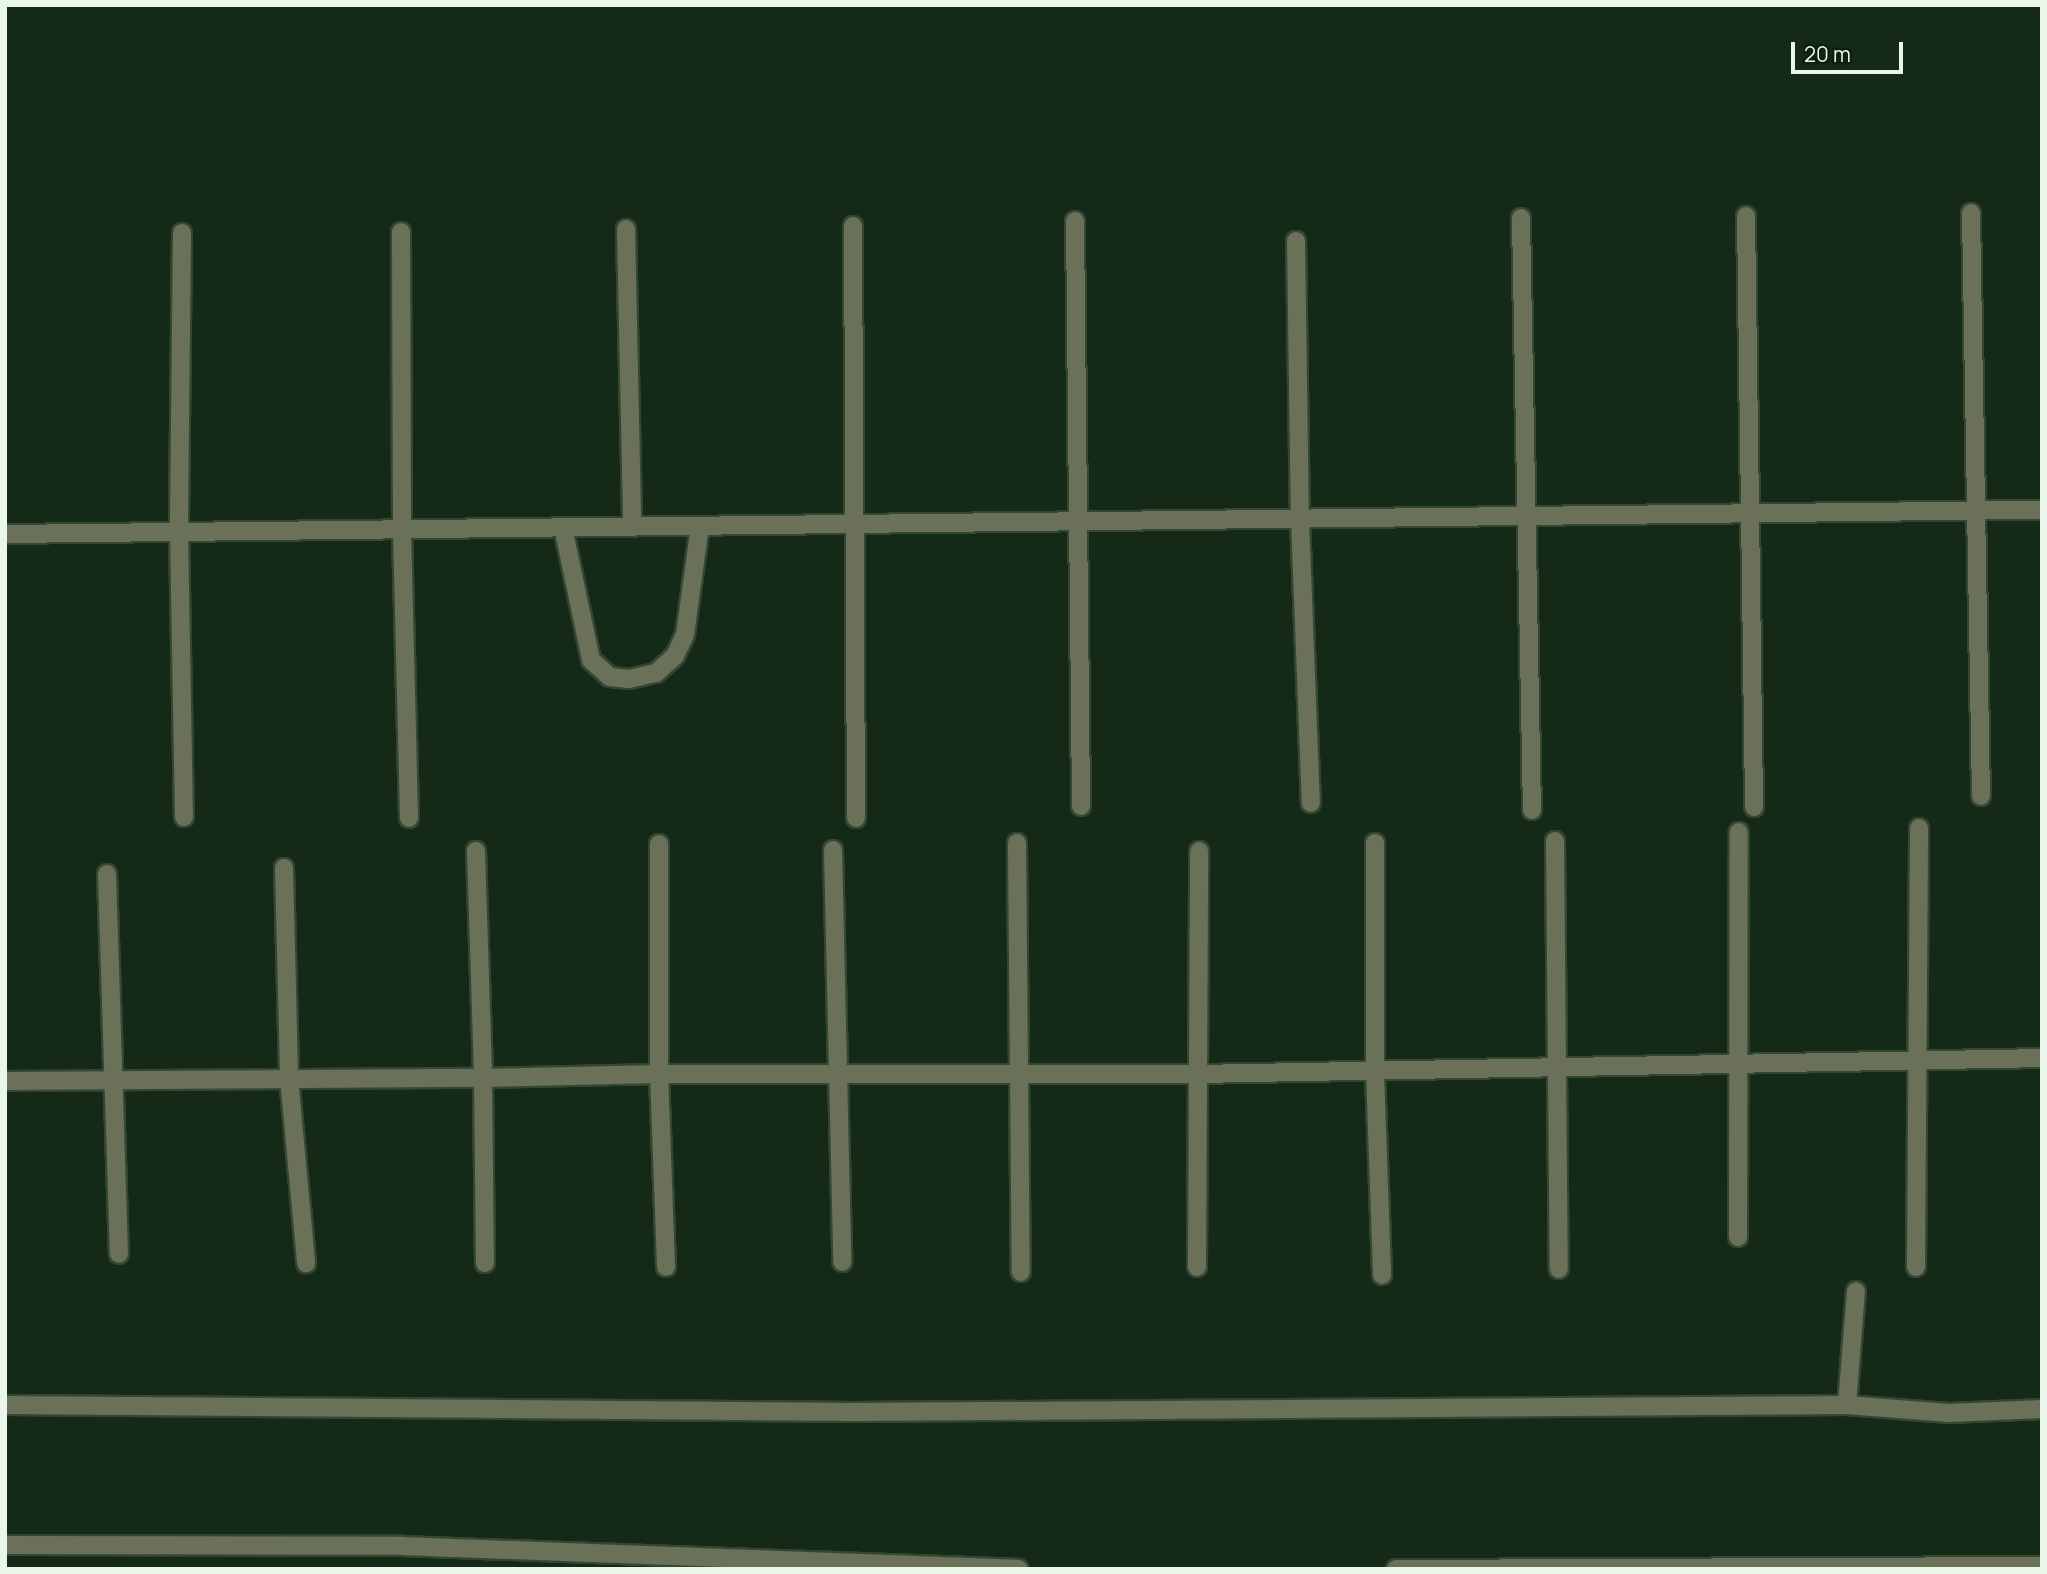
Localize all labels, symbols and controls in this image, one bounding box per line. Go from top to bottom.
scale bar [1795,28,1907,72]
text: 20 m [1804,40,1851,68]

